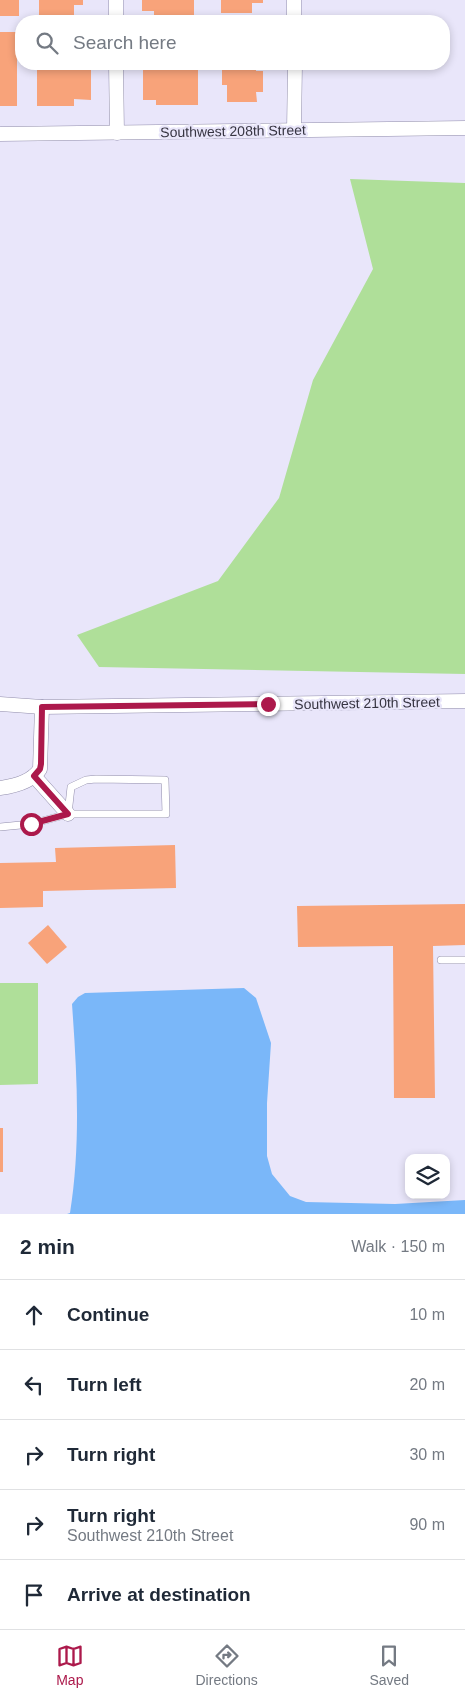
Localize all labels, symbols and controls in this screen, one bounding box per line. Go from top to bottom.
search box [15,15,450,70]
icon: search [33,29,61,57]
text: Search here [73,32,177,53]
street label: Southwest 208th Street [160,122,306,140]
route end [257,693,280,716]
street label: Southwest 210th Street [294,694,440,712]
route start [20,813,43,836]
map controls [405,1154,450,1199]
button: layers [405,1154,450,1199]
text: 2 min [20,1235,75,1258]
text: Walk · 150 m [351,1238,445,1255]
icon: ahead [20,1301,48,1329]
text: Continue [67,1304,149,1325]
text: 10 m [409,1306,445,1323]
icon: left [20,1371,48,1399]
text: Turn left [67,1374,142,1395]
text: 20 m [409,1376,445,1393]
icon: right [20,1441,48,1469]
text: Turn right [67,1444,155,1465]
text: 30 m [409,1446,445,1463]
text: Turn right [67,1505,155,1526]
icon: right [20,1511,48,1539]
text: 90 m [409,1516,445,1533]
text: Southwest 210th Street [67,1527,233,1544]
icon: arrive [20,1581,48,1609]
text: Arrive at destination [67,1584,251,1605]
tab: Map [56,1642,84,1688]
tab: Directions [196,1642,258,1688]
tab: Saved [369,1642,409,1688]

